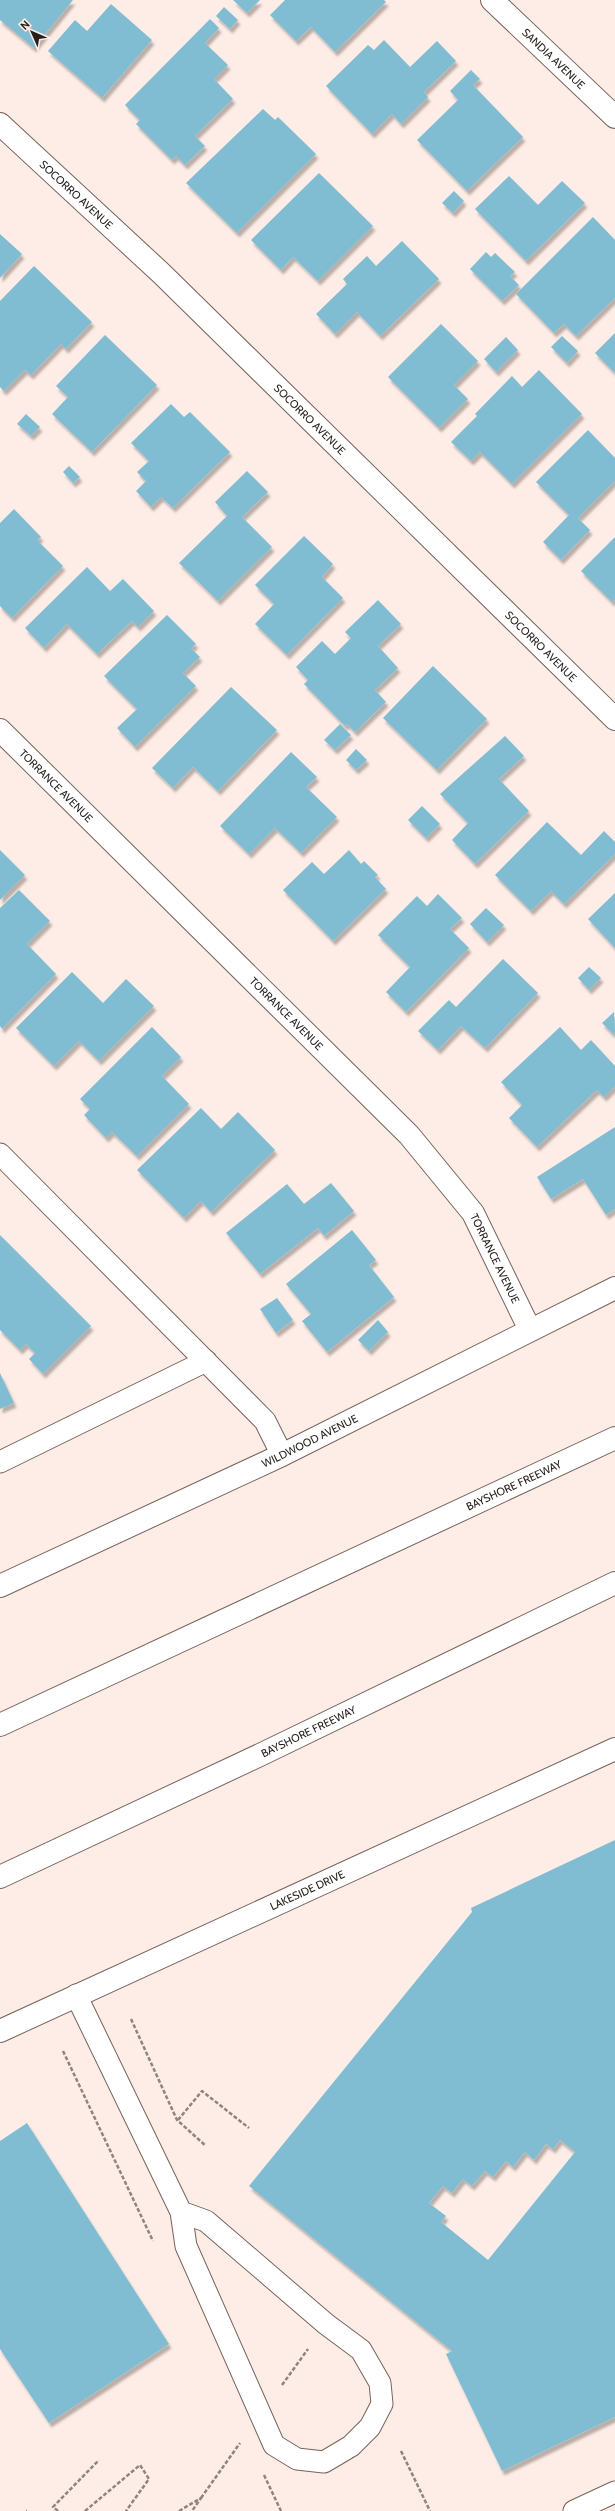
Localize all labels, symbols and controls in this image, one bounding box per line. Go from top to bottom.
north arrow [12,12,52,52]
text: N [17,17,33,33]
street label: SANDIA AVENUE [519,25,588,92]
street label: SOCORRO AVENUE [37,157,116,232]
street label: SOCORRO AVENUE [271,381,349,458]
street label: SOCORRO AVENUE [502,608,580,685]
street label: TORRANCE AVENUE [16,746,96,825]
street label: TORRANCE AVENUE [247,974,326,1053]
street label: TORRANCE AVENUE [467,1211,523,1306]
street label: WILDWOOD AVENUE [259,1411,360,1470]
street label: BAYSHORE FREEWAY [464,1457,564,1514]
street label: BAYSHORE FREEWAY [259,1702,359,1760]
street label: LAKESIDE DRIVE [268,1867,347,1913]

